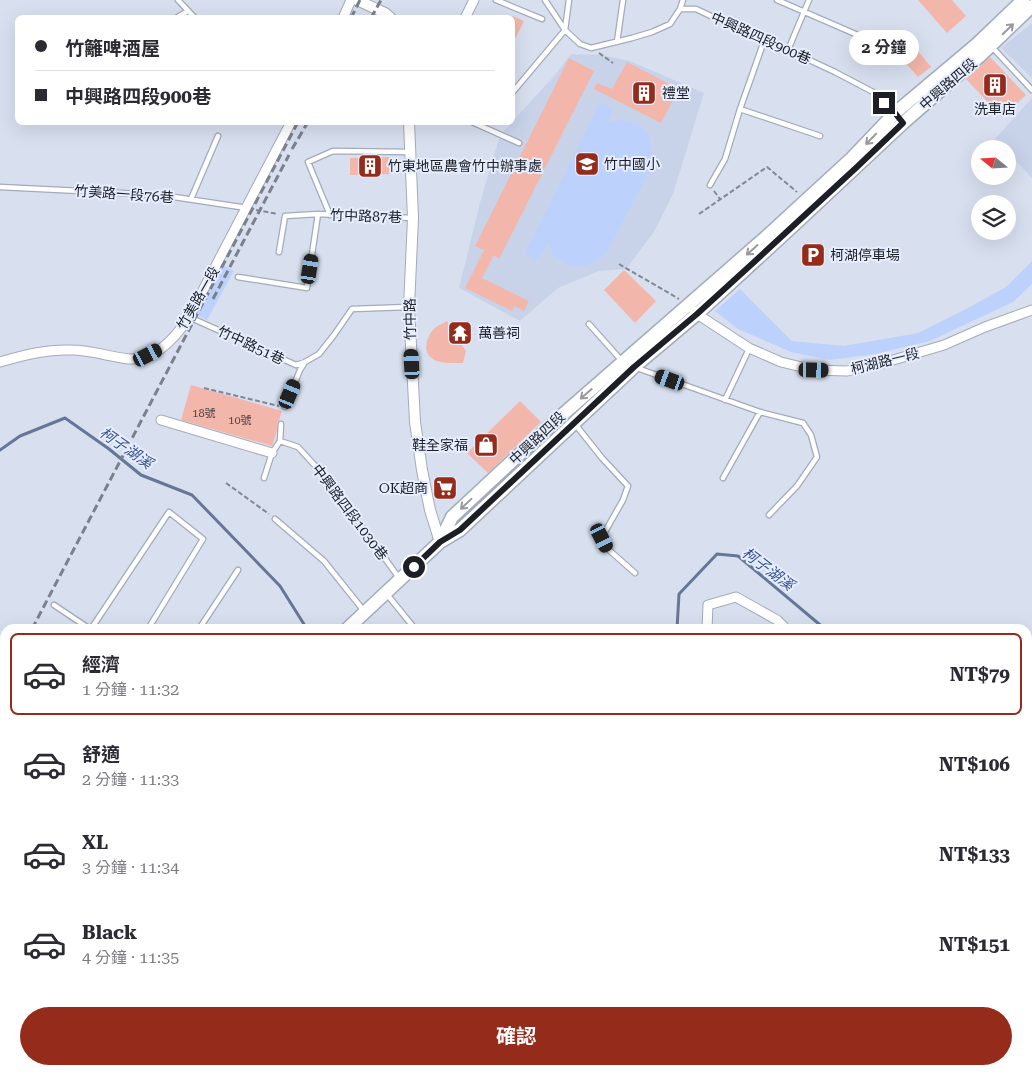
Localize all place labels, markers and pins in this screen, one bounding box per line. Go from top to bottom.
building icon: 洗車店 [982,72,1008,98]
building icon: 禮堂 [631,80,657,106]
place label: 禮堂 [662,85,690,101]
place label: 洗車店 [974,101,1016,117]
school or university icon: 竹中國小 [574,151,600,177]
building icon: 竹東地區農會竹中辦事處 [357,153,383,179]
place label: 竹中國小 [604,156,660,172]
place label: 竹東地區農會竹中辦事處 [388,158,542,174]
parking icon: 柯湖停車場 [800,242,826,268]
place label: 柯湖停車場 [830,247,900,263]
temple icon: 萬善祠 [447,320,473,346]
place label: 萬善祠 [478,325,520,341]
shop icon: 鞋全家福 [473,432,499,458]
place label: 鞋全家福 [412,437,468,453]
supermarket icon: OK超商 [432,475,458,501]
place label: OK超商 [379,480,428,496]

